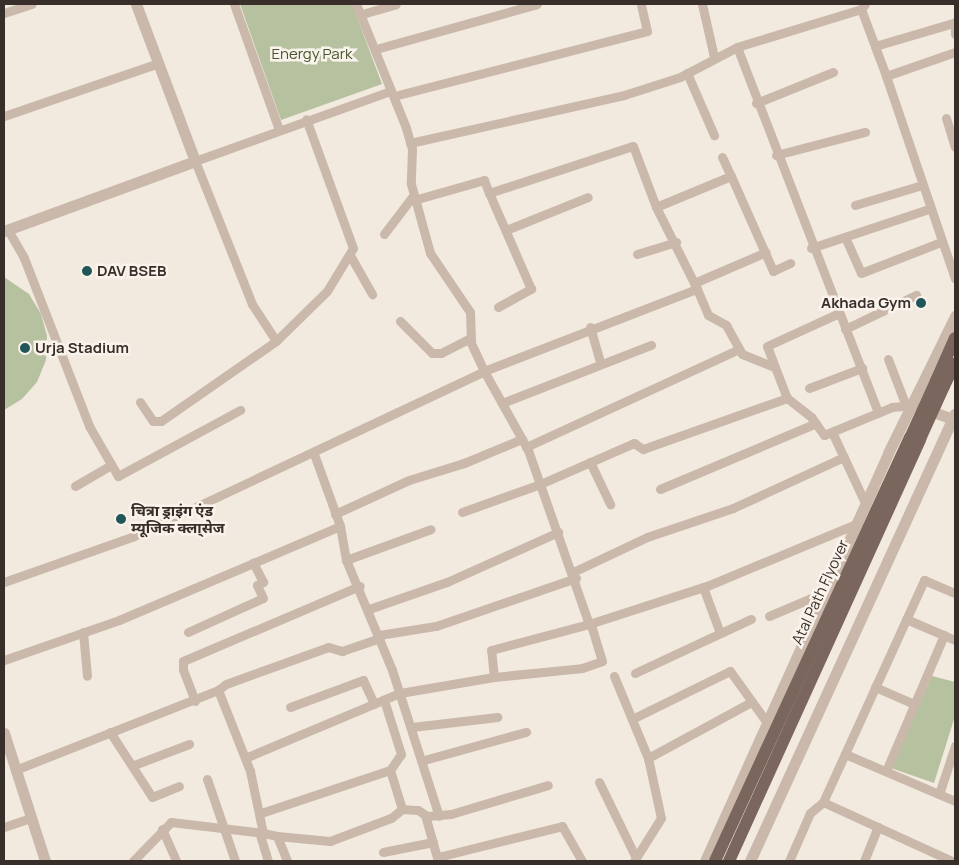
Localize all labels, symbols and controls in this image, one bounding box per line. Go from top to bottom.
park label: Energy Park [272,45,352,63]
place label: DAV BSEB [97,262,166,280]
marker: DAV BSEB [81,265,93,277]
place label: Akhada Gym [821,294,911,312]
marker: Akhada Gym [915,297,927,309]
place label: Urja Stadium [35,339,129,357]
marker: Urja Stadium [19,342,31,354]
place label: चित्रा ड्राइंग एंड म्यूजिक क्ला्सेज [131,501,225,536]
marker: चित्रा ड्राइंग एंड म्यूजिक क्ला्सेज [115,513,127,525]
street label: Atal Path Flyover [788,537,852,647]

